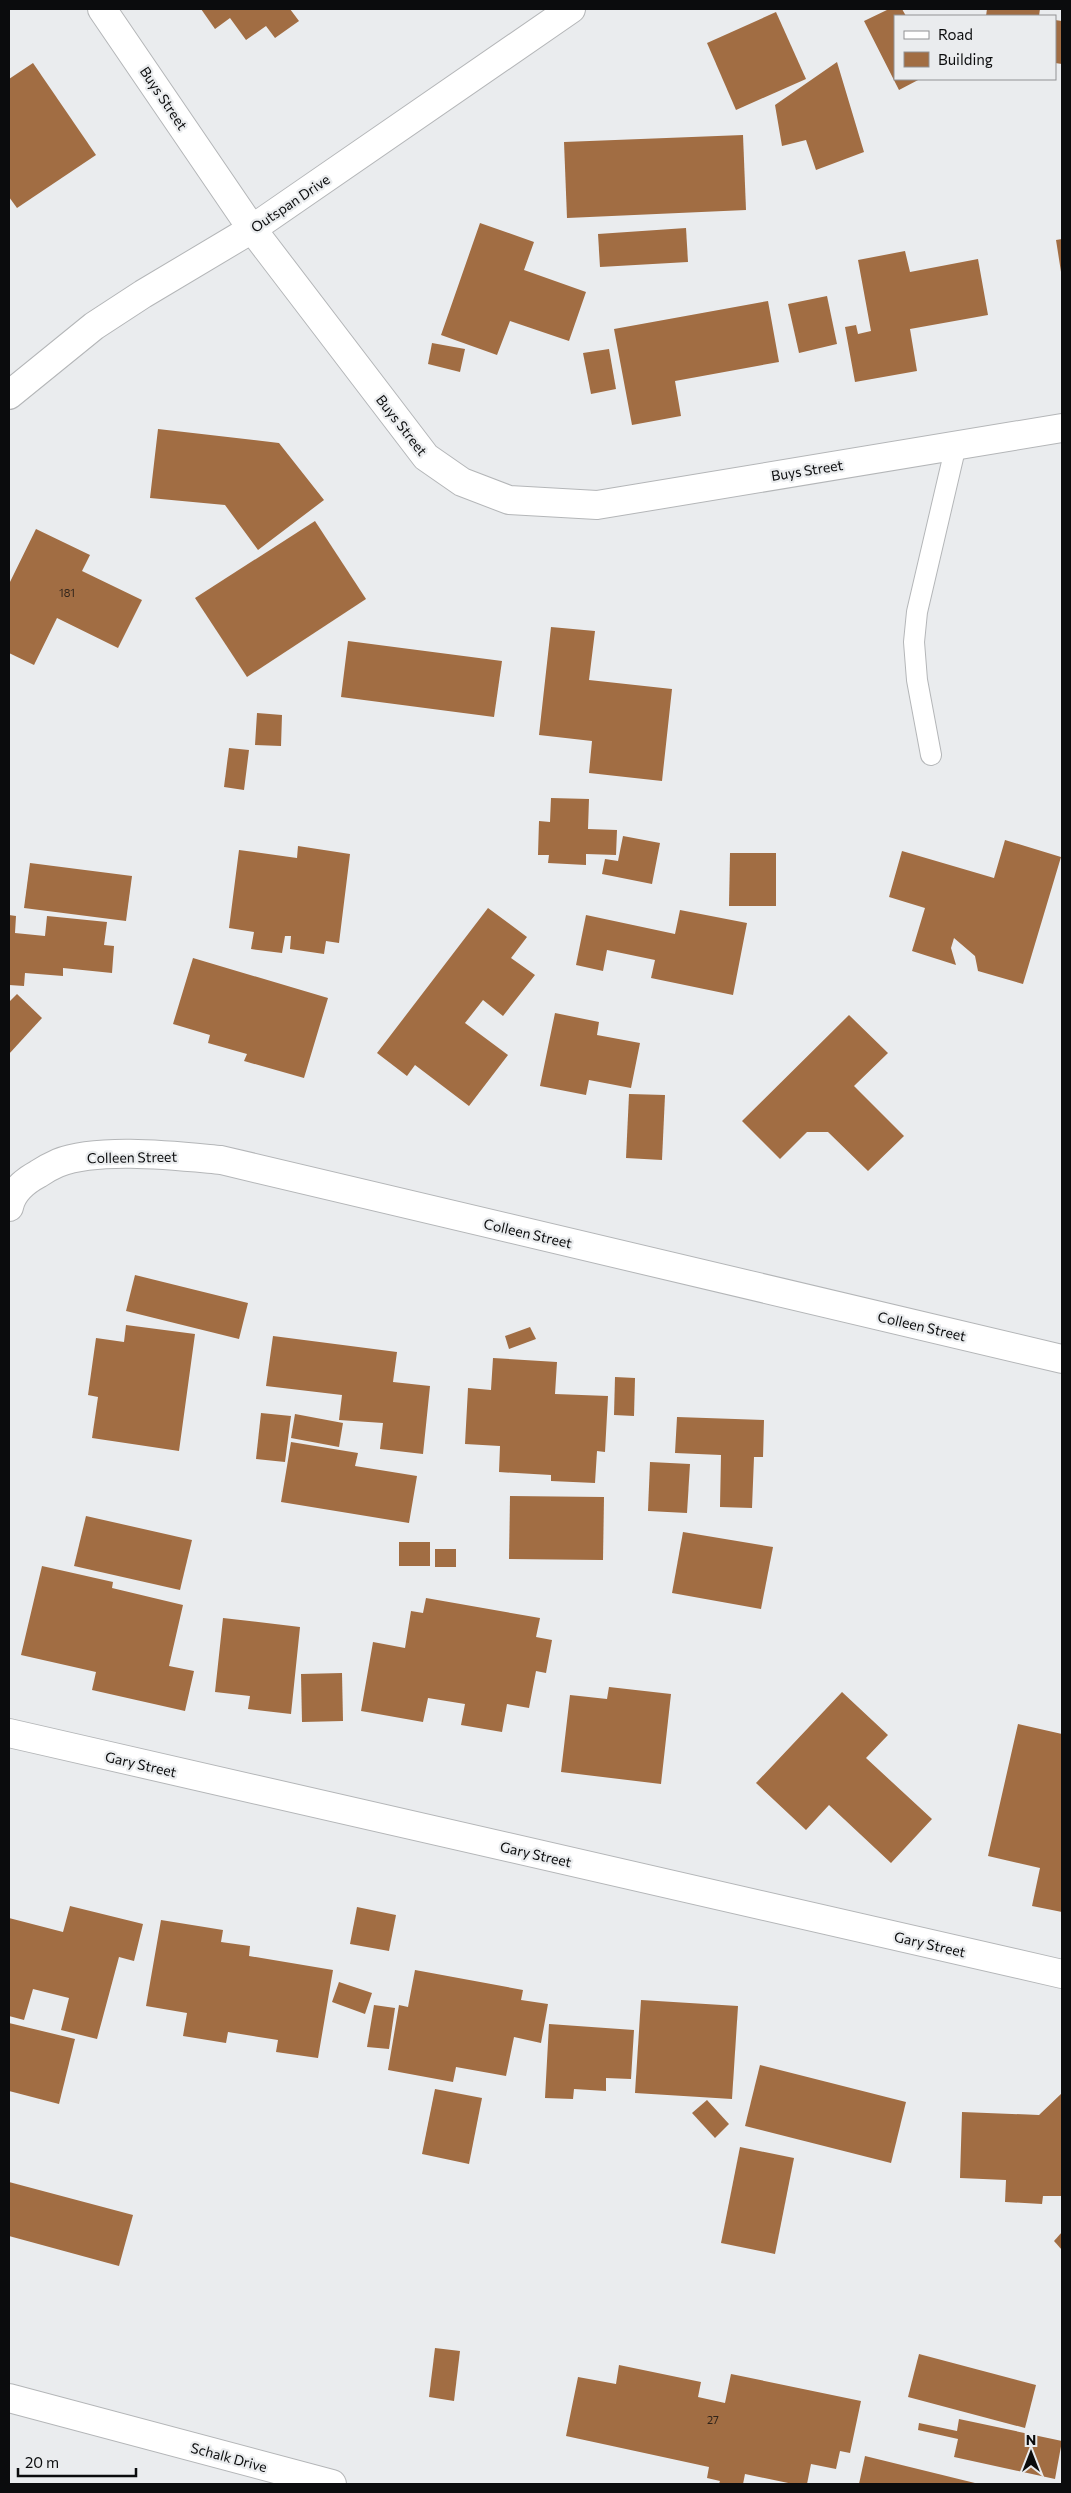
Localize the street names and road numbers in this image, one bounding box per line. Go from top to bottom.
street label: Buys Street [137,63,192,133]
street label: Outspan Drive [247,170,333,236]
street label: Buys Street [373,391,431,459]
street label: Buys Street [770,456,844,484]
street label: Colleen Street [87,1148,177,1166]
street label: Colleen Street [482,1215,574,1251]
street label: Colleen Street [876,1308,968,1344]
street label: Gary Street [104,1748,179,1781]
street label: Gary Street [499,1838,574,1871]
street label: Gary Street [893,1928,968,1961]
street label: Schalk Drive [189,2439,269,2475]

